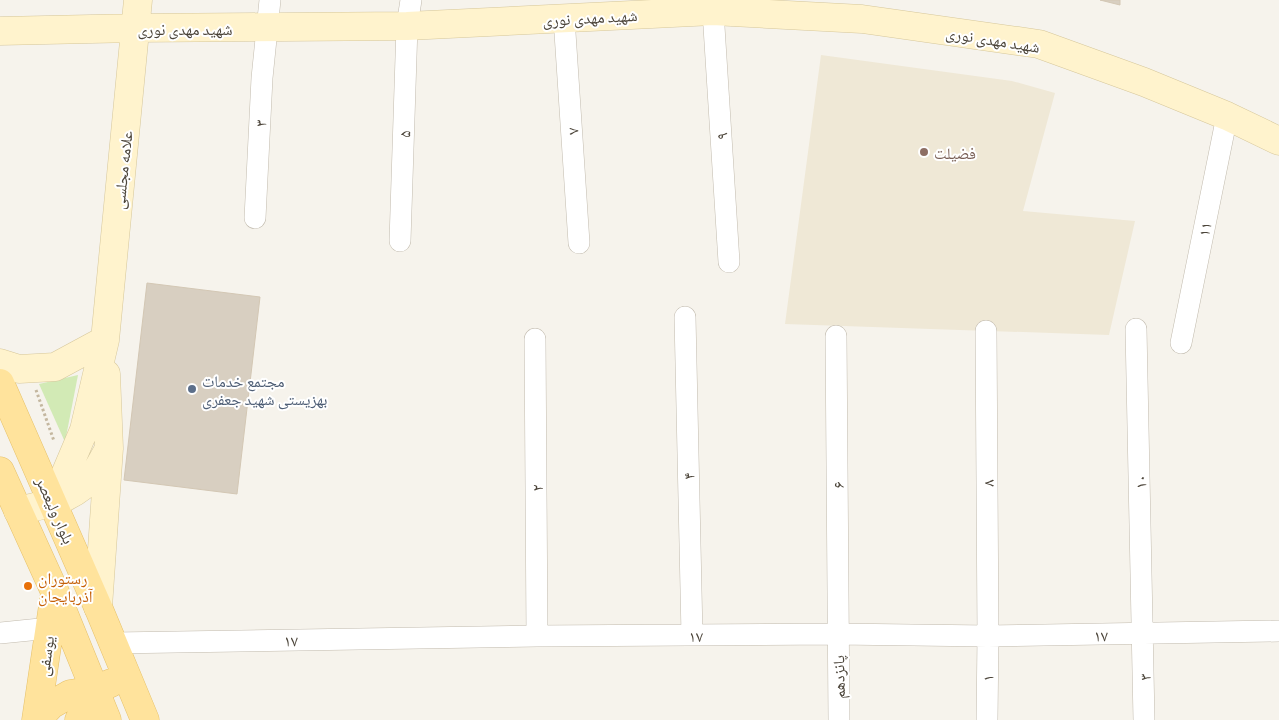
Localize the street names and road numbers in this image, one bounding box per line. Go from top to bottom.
street label: شهید مهدی نوری [542,5,638,31]
street label: شهید مهدی نوری [137,19,233,40]
street label: شهید مهدی نوری [944,22,1041,58]
street label: ۳ [250,119,270,127]
street label: ۷ [562,127,582,135]
street label: علامه مجلسی [108,130,138,211]
street label: ۵ [394,130,414,138]
street label: ۹ [711,132,731,140]
street label: ۱۱ [1193,220,1215,238]
street label: ۴ [678,472,698,480]
street label: بلوار ولیعصر [32,473,79,547]
street label: ۱۰ [1130,475,1150,489]
street label: ۸ [978,479,997,487]
street label: ۶ [828,481,847,489]
street label: ۲ [527,484,546,492]
street label: ۱۷ [1094,625,1108,645]
street label: ۱۷ [689,626,703,645]
street label: ۱۷ [284,630,298,650]
street label: یوسفی [33,635,59,678]
street label: پانزدهم [828,655,850,699]
street label: ۳ [1135,673,1154,681]
street label: ۱ [977,674,997,682]

